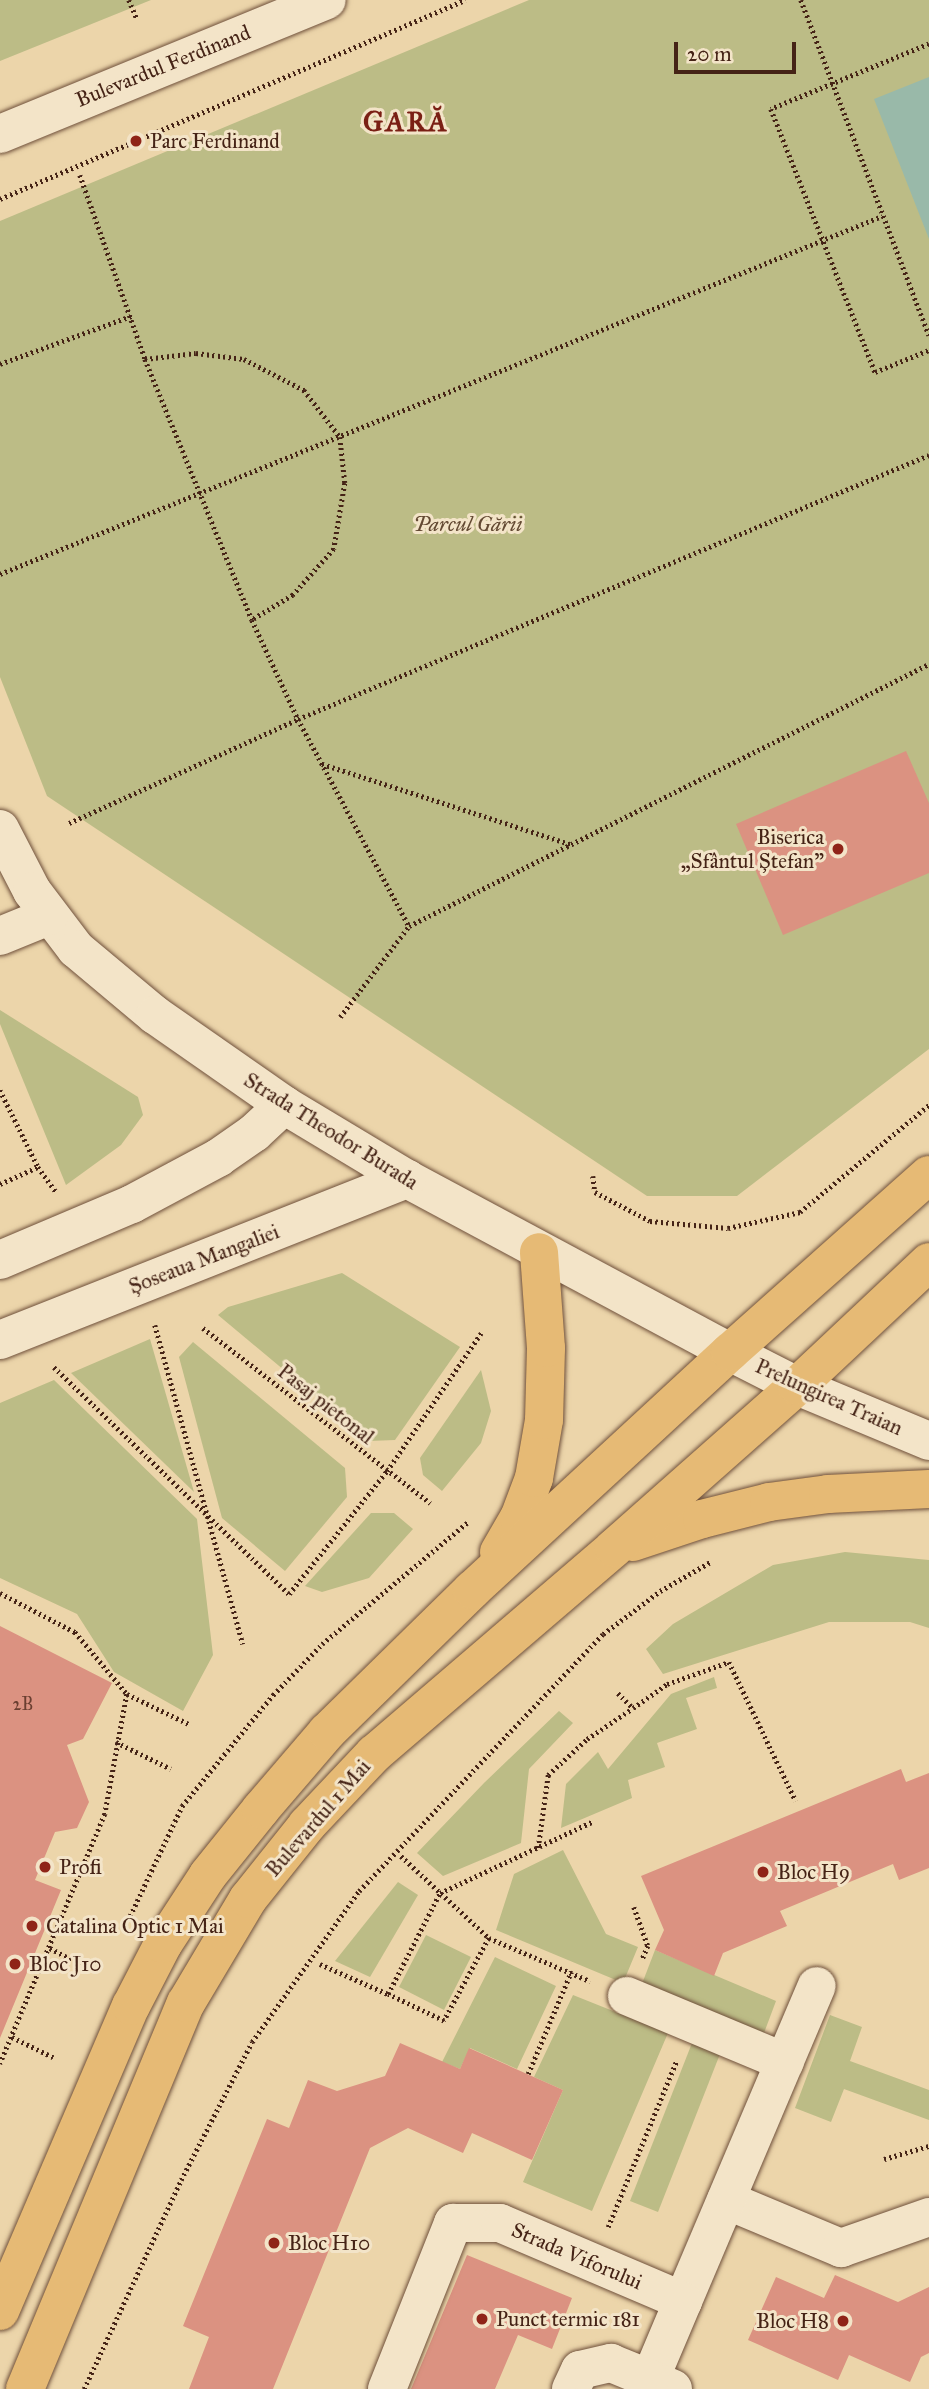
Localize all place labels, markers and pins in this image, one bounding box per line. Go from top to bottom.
place label: Parc Ferdinand [150,128,280,154]
marker: Parc Ferdinand [128,133,144,149]
place label: Biserica „Sfântul Ștefan” [681,824,824,874]
marker: Biserica „Sfântul Ștefan” [830,841,846,857]
place label: Profi [59,1854,102,1880]
marker: Profi [37,1859,53,1875]
place label: Bloc H9 [777,1859,850,1885]
marker: Bloc H9 [755,1864,771,1880]
place label: Catalina Optic 1 Mai [46,1913,224,1939]
marker: Catalina Optic 1 Mai [24,1918,40,1934]
place label: Bloc J10 [29,1951,102,1977]
marker: Bloc J10 [7,1956,23,1972]
place label: Bloc H10 [288,2230,370,2256]
marker: Bloc H10 [266,2235,282,2251]
place label: Punct termic 181 [496,2306,640,2332]
place label: Bloc H8 [756,2308,829,2334]
marker: Punct termic 181 [474,2311,490,2327]
marker: Bloc H8 [835,2313,851,2329]

